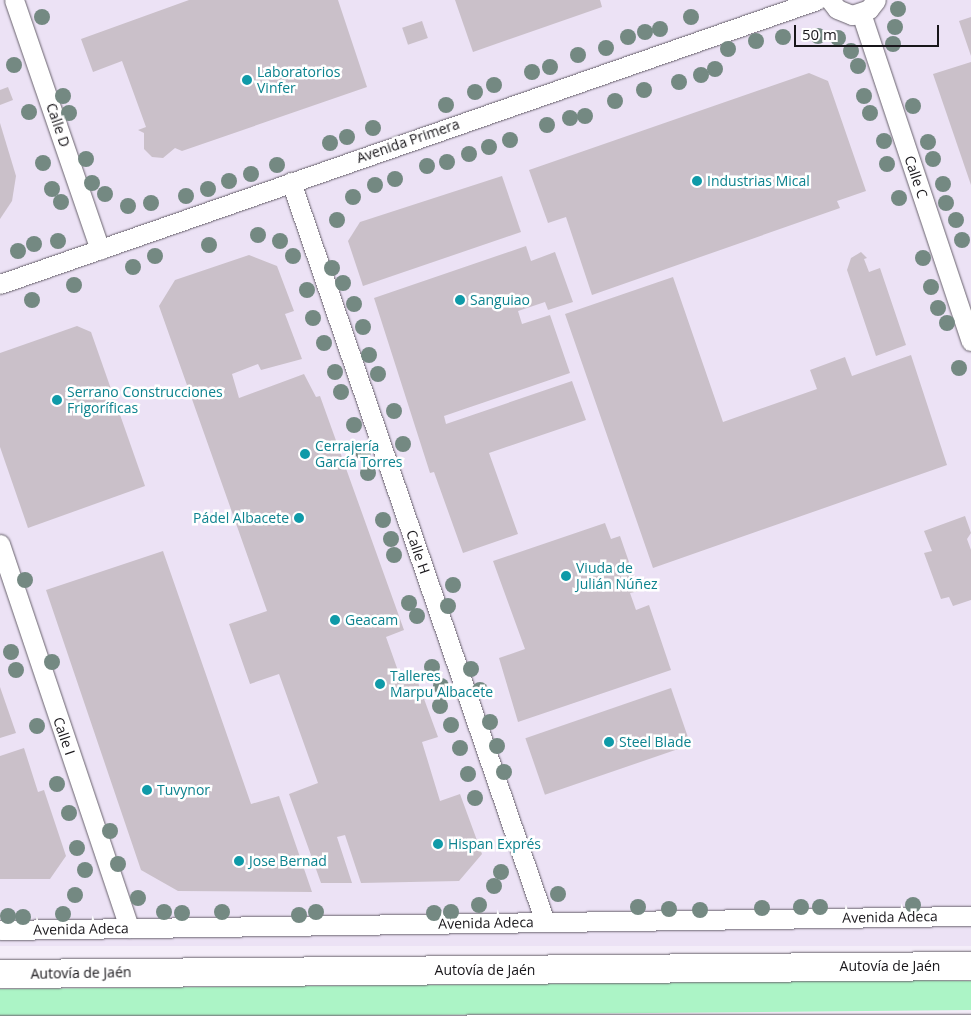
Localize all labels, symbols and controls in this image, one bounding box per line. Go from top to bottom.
scale bar [796,15,941,47]
text: 50 m [802,24,837,44]
place label: Laboratorios Vinfer [257,64,340,96]
marker: Laboratorios Vinfer [241,74,253,86]
street label: Calle D [43,101,73,149]
street label: Avenida Primera [354,116,462,166]
street label: Calle C [901,153,931,201]
place label: Industrias Mical [707,173,810,189]
marker: Industrias Mical [691,175,703,187]
place label: Sanguiao [470,292,530,308]
marker: Sanguiao [454,294,466,306]
place label: Serrano Construcciones Frigoríficas [67,384,223,417]
marker: Serrano Construcciones Frigoríficas [51,394,63,406]
place label: Cerrajería García Torres [315,438,402,471]
marker: Cerrajería García Torres [299,448,311,460]
place label: Pádel Albacete [193,510,289,526]
marker: Pádel Albacete [293,512,305,524]
street label: Calle H [403,528,433,576]
place label: Viuda de Julián Núñez [576,560,658,592]
marker: Viuda de Julián Núñez [560,570,572,582]
place label: Geacam [345,612,398,628]
marker: Geacam [329,614,341,626]
place label: Talleres Marpu Albacete [390,668,493,700]
marker: Talleres Marpu Albacete [374,678,386,690]
street label: Calle I [50,715,78,757]
place label: Steel Blade [619,734,691,750]
marker: Steel Blade [603,736,615,748]
place label: Tuvynor [157,782,210,798]
marker: Tuvynor [141,784,153,796]
place label: Hispan Exprés [448,836,541,852]
marker: Hispan Exprés [432,838,444,850]
place label: Jose Bernad [249,853,327,869]
marker: Jose Bernad [233,855,245,867]
street label: Avenida Adeca [842,908,938,926]
street label: Avenida Adeca [438,914,534,932]
street label: Avenida Adeca [33,920,129,938]
street label: Autovía de Jaén [840,958,940,974]
street label: Autovía de Jaén [435,962,535,978]
street label: Autovía de Jaén [30,964,132,982]

